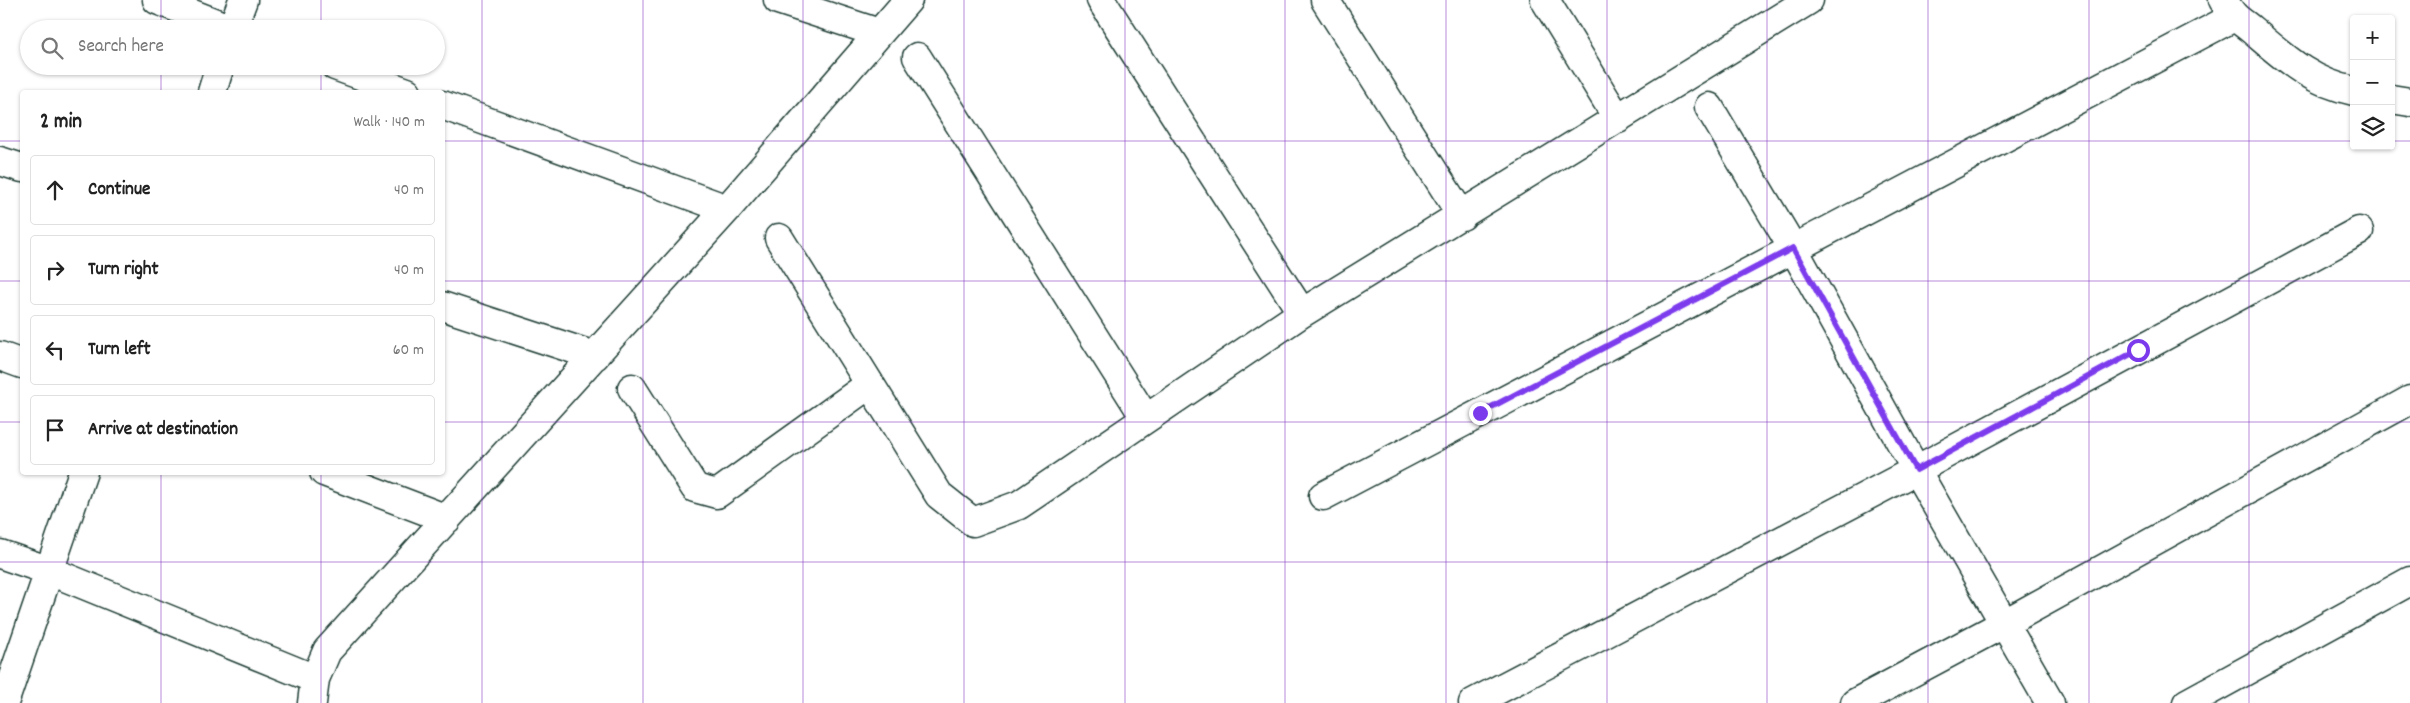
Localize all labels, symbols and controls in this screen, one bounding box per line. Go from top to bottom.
map controls [2350,15,2395,150]
button: + [2350,15,2395,60]
search box [20,20,445,75]
icon: search [38,34,66,62]
text: Search here [78,34,164,61]
button: − [2350,60,2395,105]
button: layers [2350,105,2395,150]
text: 2 min [40,108,82,138]
text: Walk · 140 m [353,111,425,134]
icon: ahead [41,176,69,204]
text: Continue [88,177,150,204]
text: 40 m [394,179,424,202]
icon: right [41,256,69,284]
text: Turn right [88,257,159,284]
text: 40 m [394,259,424,282]
icon: left [41,336,69,364]
text: Turn left [88,337,151,364]
text: 60 m [393,339,424,362]
route start [2127,339,2150,362]
route end [1469,402,1492,425]
icon: arrive [41,416,69,444]
text: Arrive at destination [88,417,238,444]

